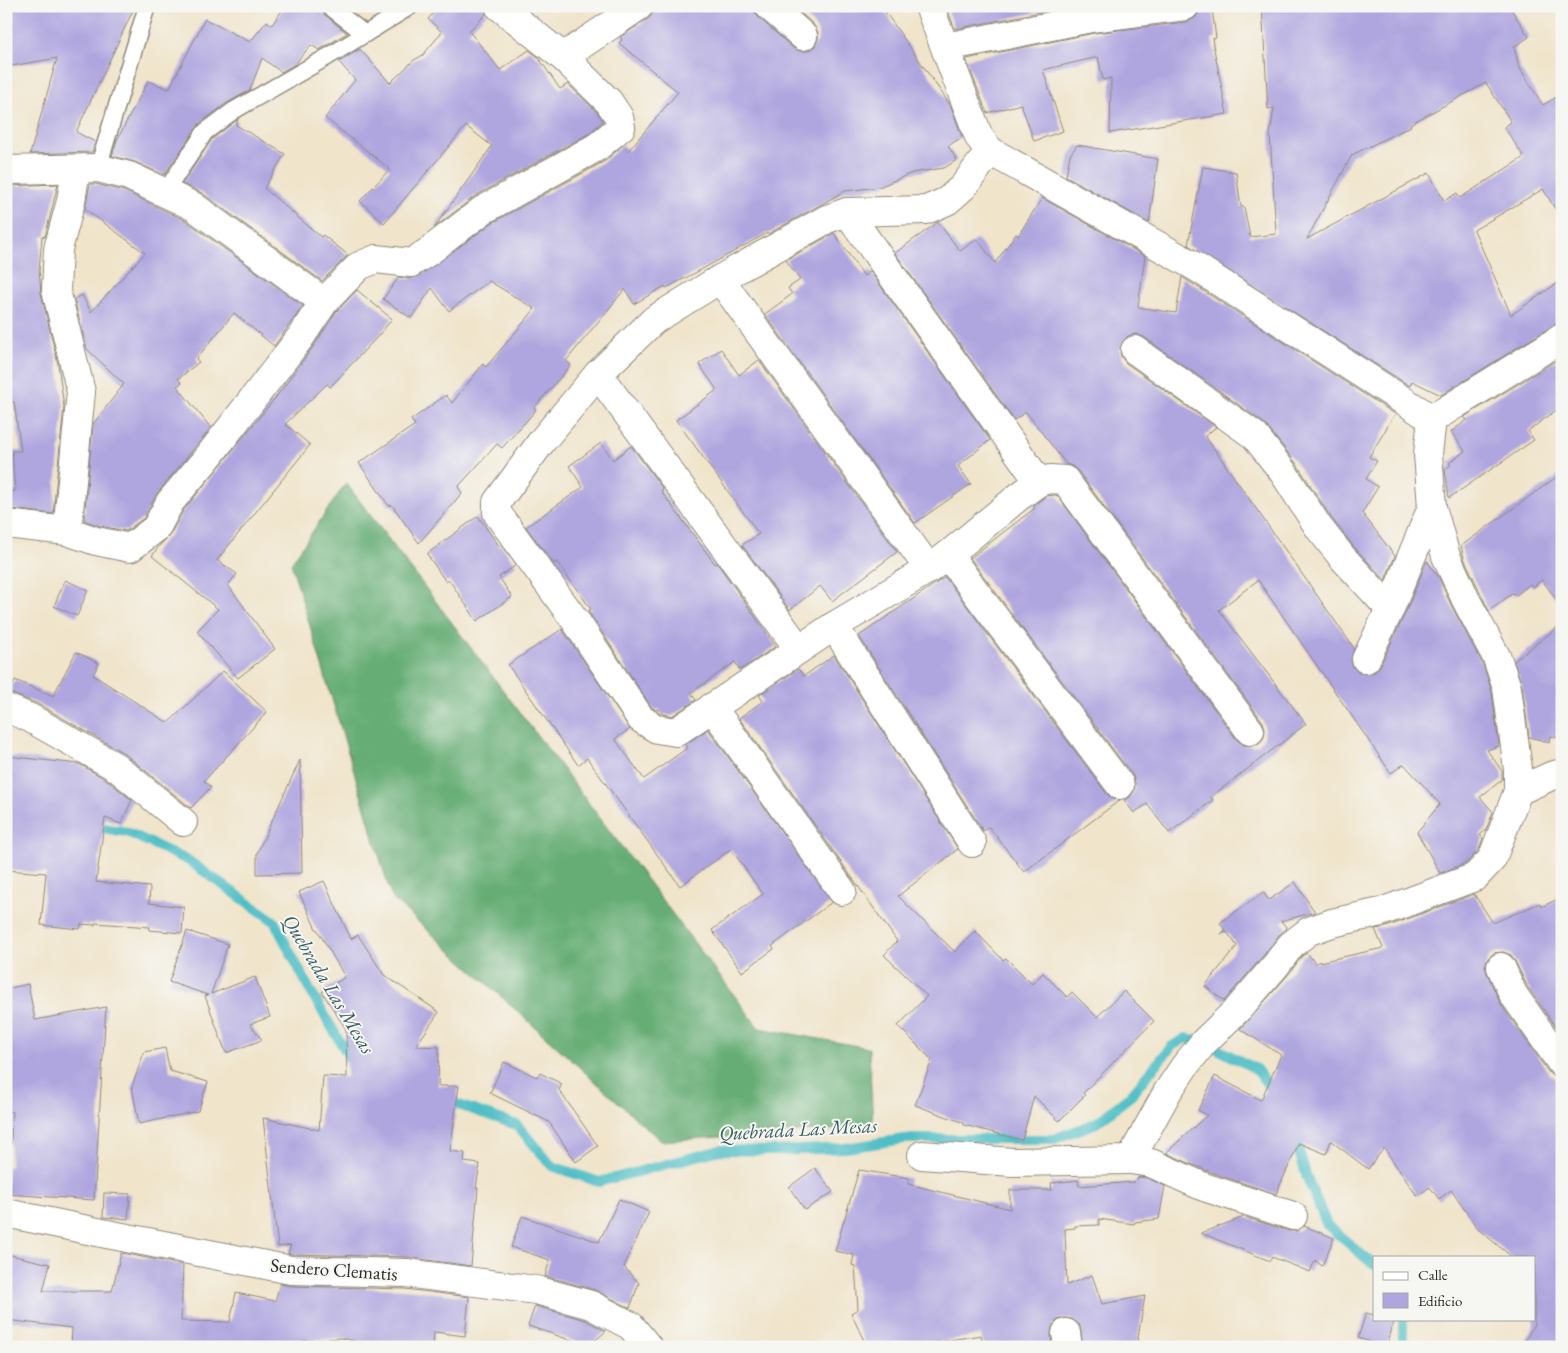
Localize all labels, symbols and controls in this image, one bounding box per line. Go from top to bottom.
water label: Quebrada Las Mesas [277,910,381,1059]
water label: Quebrada Las Mesas [718,1112,878,1146]
street label: Sendero Clematis [270,1253,398,1286]
legend [1373,1256,1536,1320]
text: Calle [1418,1265,1448,1284]
text: Edificio [1418,1291,1462,1310]

